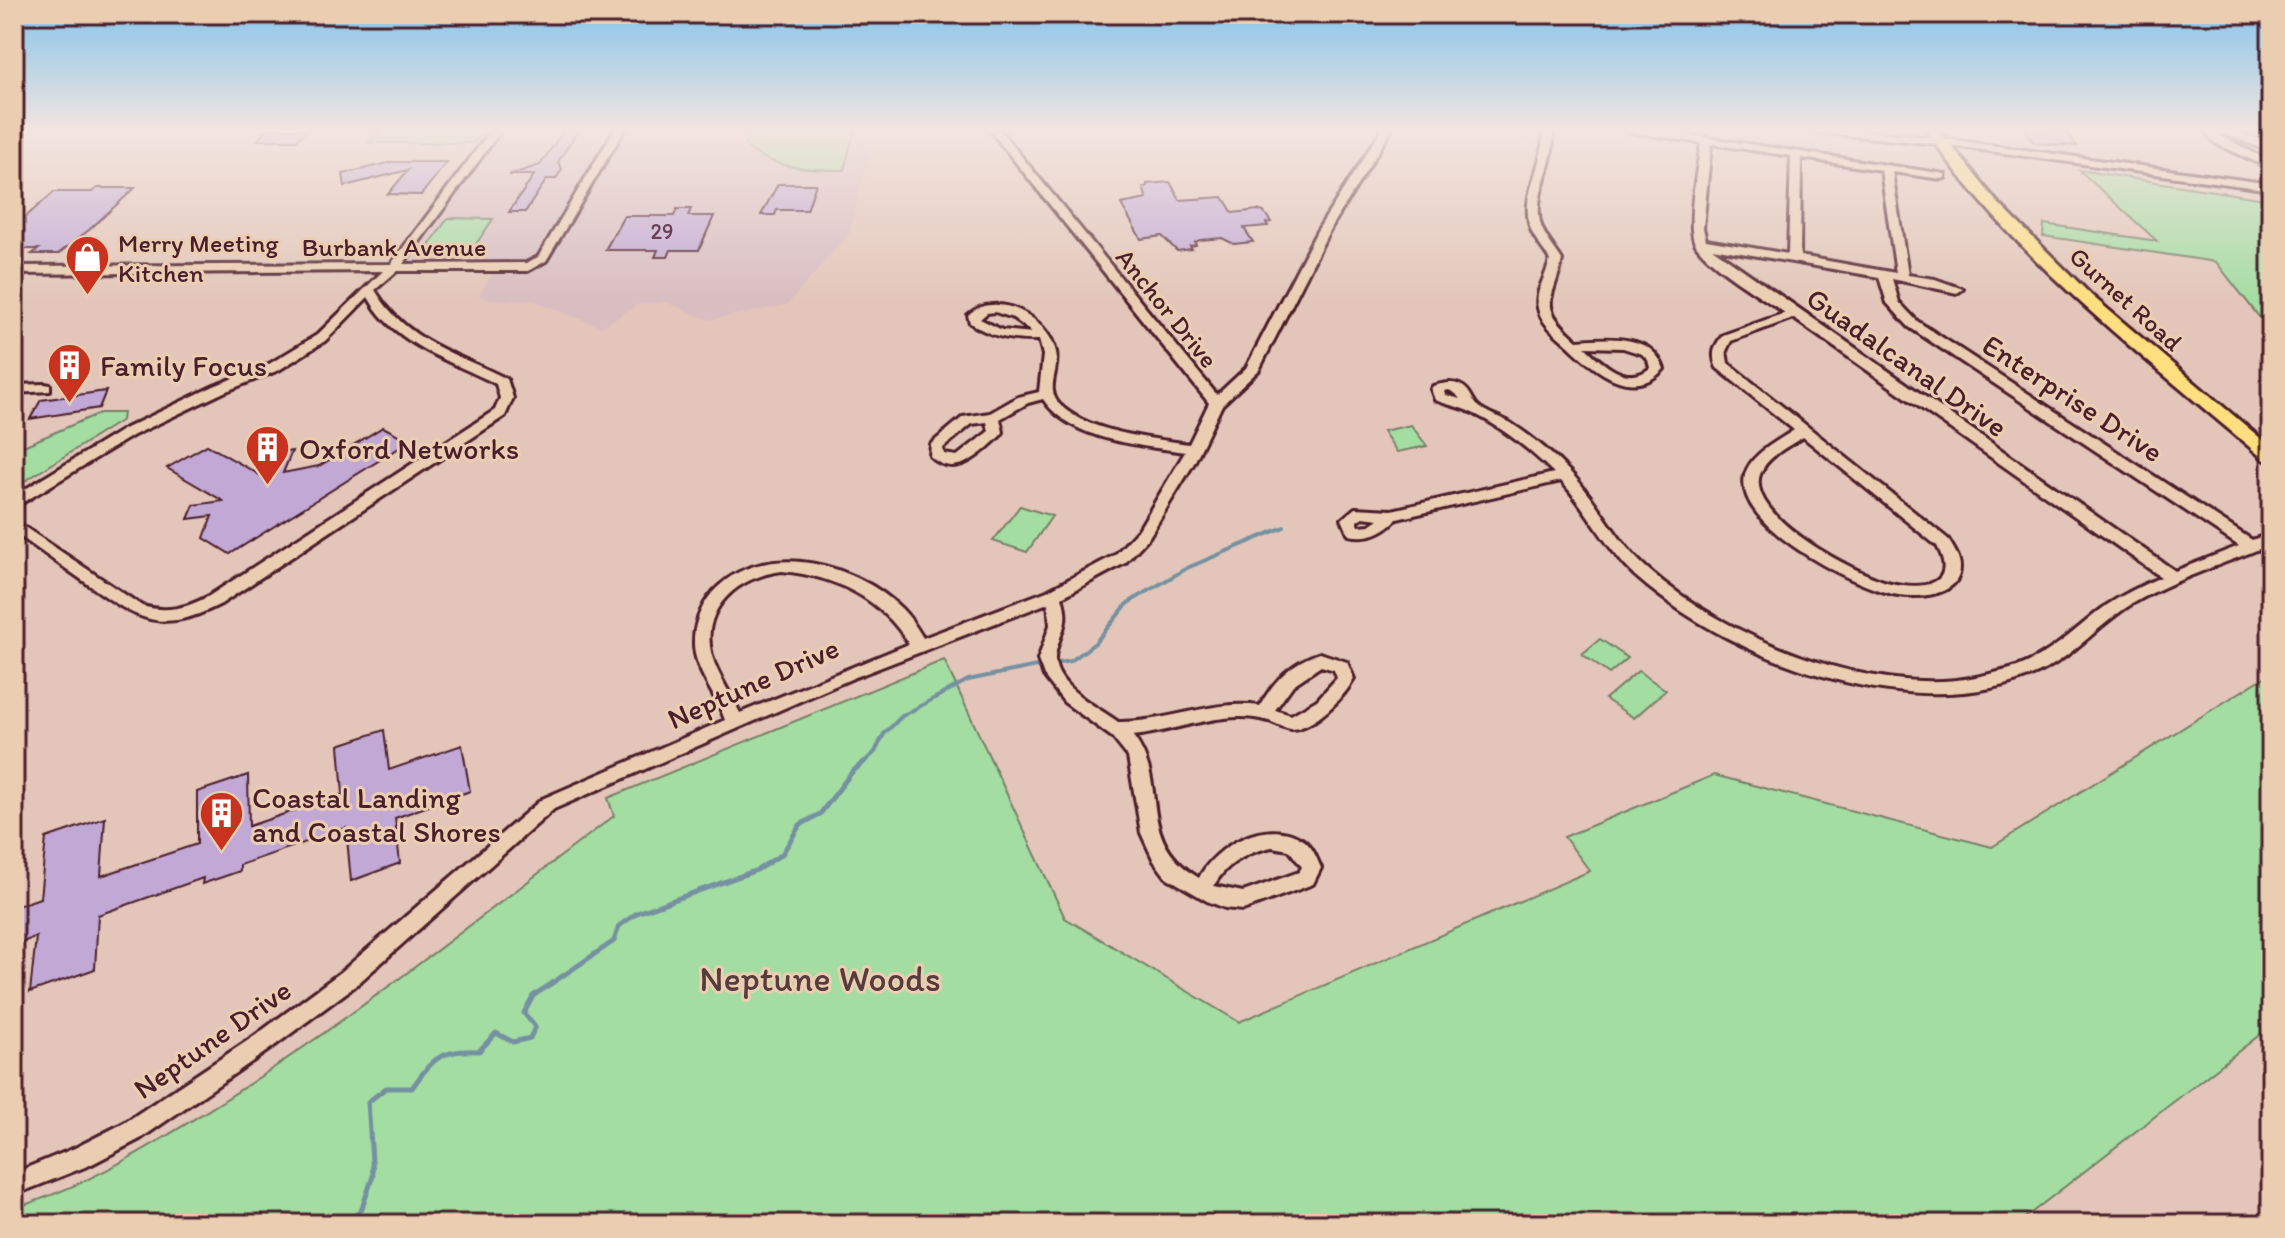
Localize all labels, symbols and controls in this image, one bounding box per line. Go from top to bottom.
house number: 29 [650,218,674,245]
place label: Merry Meeting Kitchen [118,227,279,289]
street label: Burbank Avenue [302,231,486,263]
shop icon: Merry Meeting Kitchen [63,234,111,297]
street label: Gurnet Road [2063,240,2190,359]
street label: Anchor Drive [1109,242,1225,374]
street label: Guadalcanal Drive [1799,279,2015,445]
street label: Enterprise Drive [1976,326,2170,470]
building icon: Family Focus [45,341,93,404]
place label: Family Focus [100,347,267,384]
building icon: Oxford Networks [244,424,292,487]
place label: Oxford Networks [299,430,519,467]
street label: Neptune Drive [662,629,844,737]
place label: Coastal Landing and Coastal Shores [252,779,501,850]
building icon: Coastal Landing and Coastal Shores [197,790,245,853]
park label: Neptune Woods [699,957,941,1000]
street label: Neptune Drive [126,971,298,1107]

